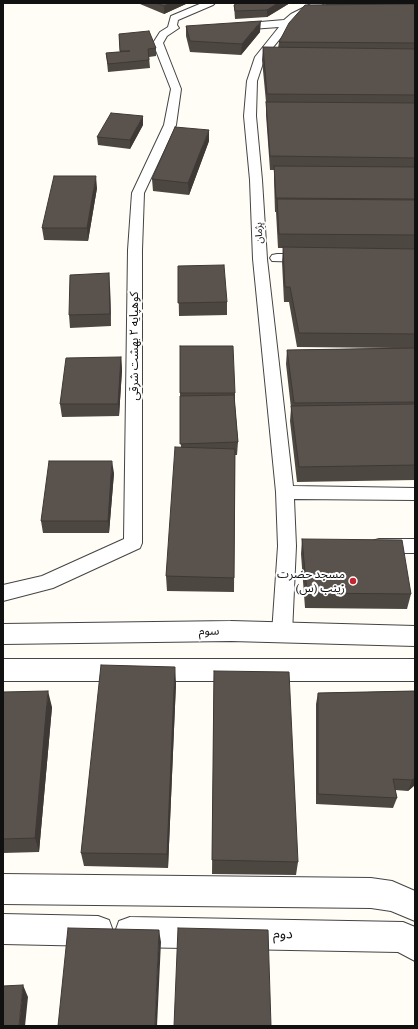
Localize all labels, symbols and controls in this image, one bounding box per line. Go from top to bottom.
street label: پژمان [252,222,266,244]
street label: کوهپایه ۲ بهشت شرقی [127,291,141,401]
place label: مسجد حضرت زینب (س) [277,567,345,595]
marker: مسجد حضرت زینب (س) [348,576,358,586]
street label: سوم [198,624,220,638]
street label: دوم [273,925,293,943]

